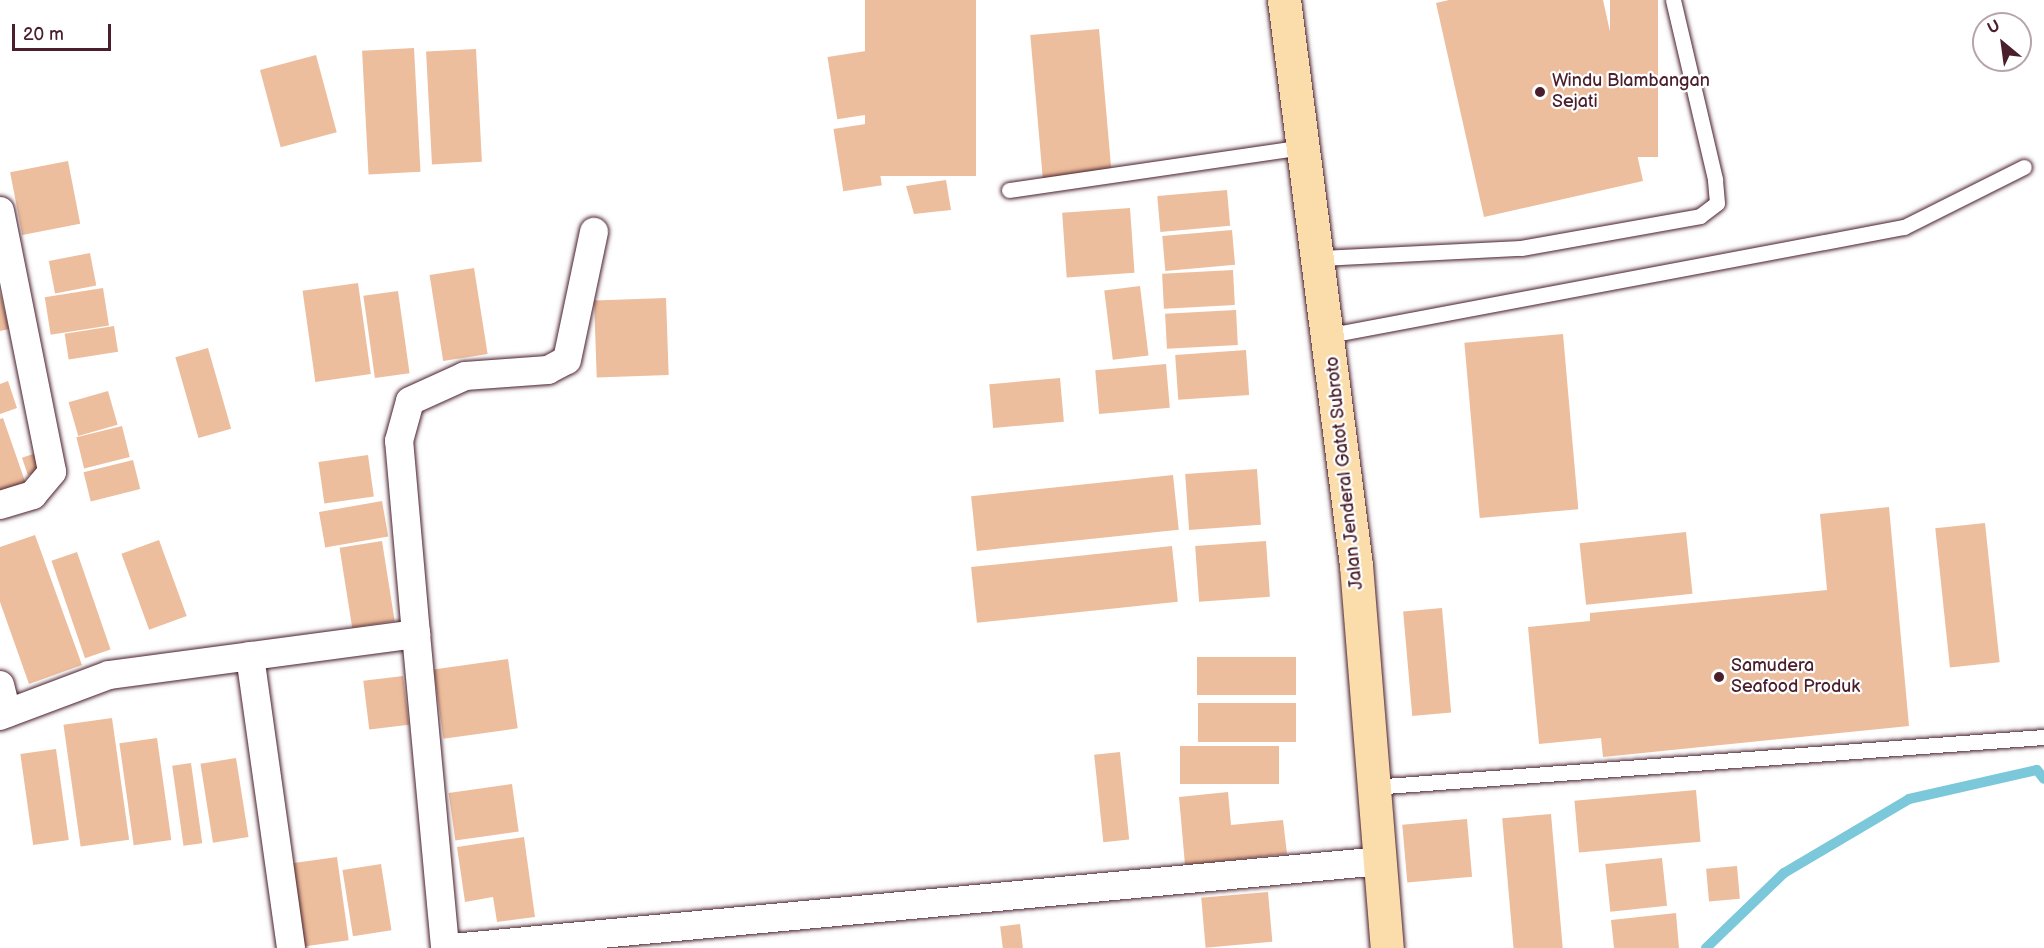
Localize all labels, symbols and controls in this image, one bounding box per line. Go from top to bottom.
scale bar [15,12,114,50]
north arrow [1972,12,2032,72]
text: U [1984,16,2004,39]
text: 20 m [23,24,64,45]
place label: Windu Blambangan Sejati [1552,71,1710,113]
marker: Windu Blambangan Sejati [1533,85,1547,99]
street label: Jalan Jenderal Gatot Subroto [1322,355,1368,591]
place label: Samudera Seafood Produk [1731,656,1860,698]
marker: Samudera Seafood Produk [1712,670,1726,684]

